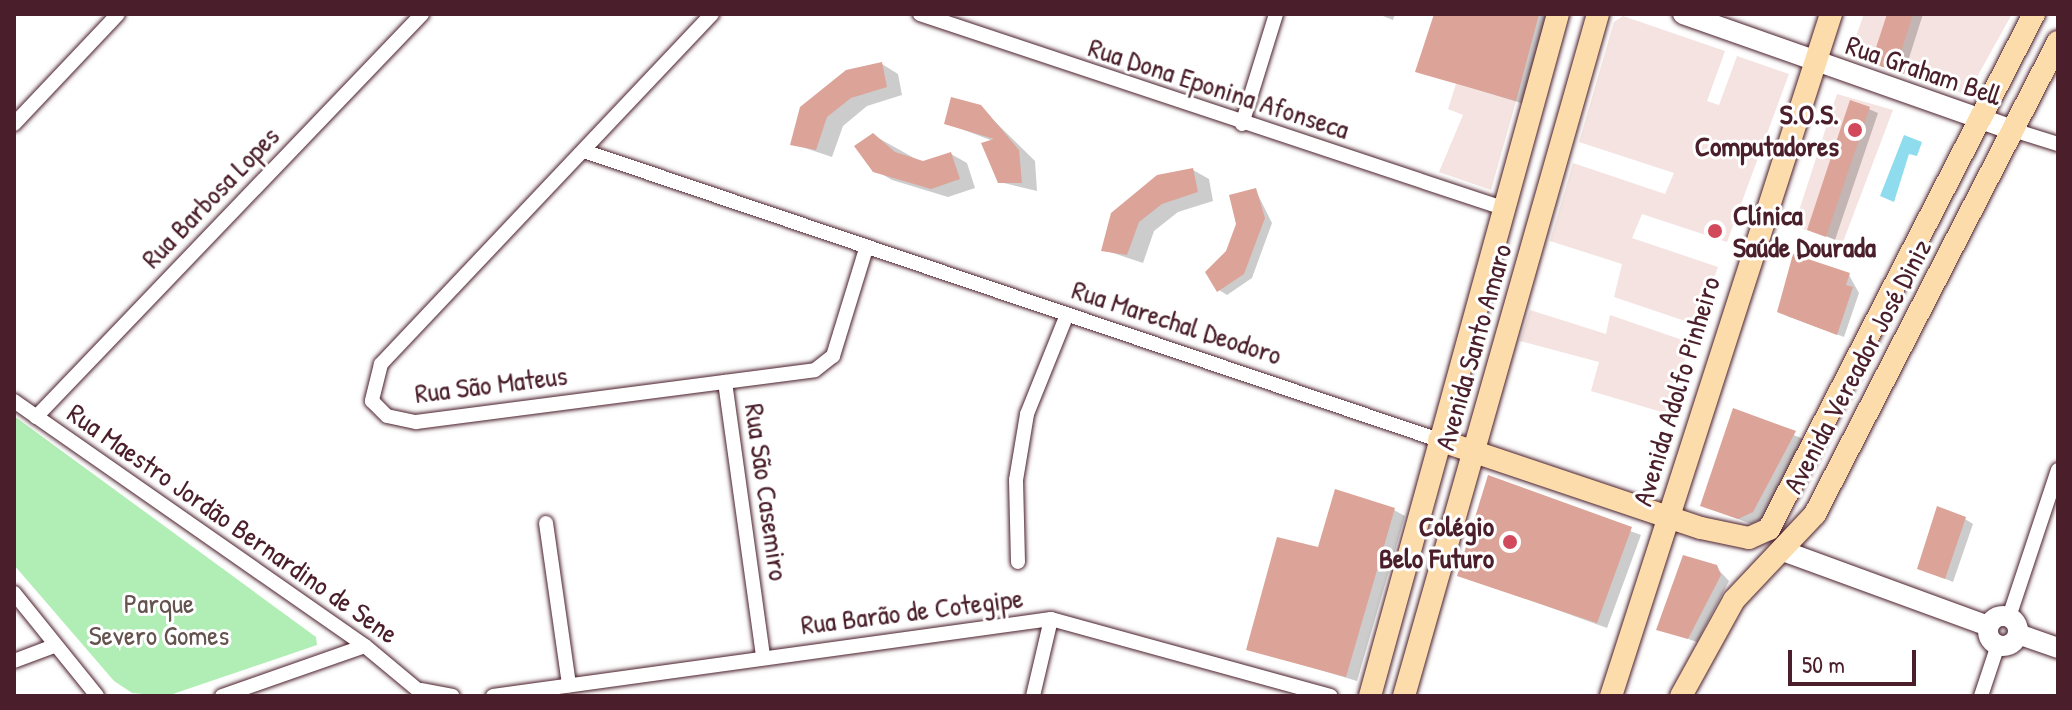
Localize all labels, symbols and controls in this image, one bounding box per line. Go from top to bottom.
street label: Rua Graham Bell [1842,28,2006,112]
street label: Rua Dona Eponina Afonseca [1084,30,1354,146]
place label: S.O.S. Computadores [1695,97,1839,163]
street label: Rua Barbosa Lopes [134,119,286,275]
marker: S.O.S. Computadores [1846,121,1864,139]
place label: Clínica Saúde Dourada [1733,198,1876,264]
marker: Clínica Saúde Dourada [1704,220,1726,242]
street label: Avenida Vereador José Diniz [1776,233,1938,499]
street label: Avenida Santo Amaro [1428,240,1518,454]
street label: Rua Marechal Deodoro [1068,272,1286,372]
street label: Avenida Adolfo Pinheiro [1625,272,1727,510]
street label: Rua São Mateus [413,358,569,410]
street label: Rua Maestro Jordão Bernardino de Sene [61,396,405,650]
street label: Rua São Casemiro [738,401,796,583]
place label: Colégio Belo Futuro [1379,509,1494,575]
marker: Colégio Belo Futuro [1501,533,1519,551]
street label: Rua Barão de Cotegipe [799,581,1025,641]
park label: Parque Severo Gomes [89,586,229,652]
scale bar [1792,634,1920,684]
text: 50 m [1802,648,1845,680]

